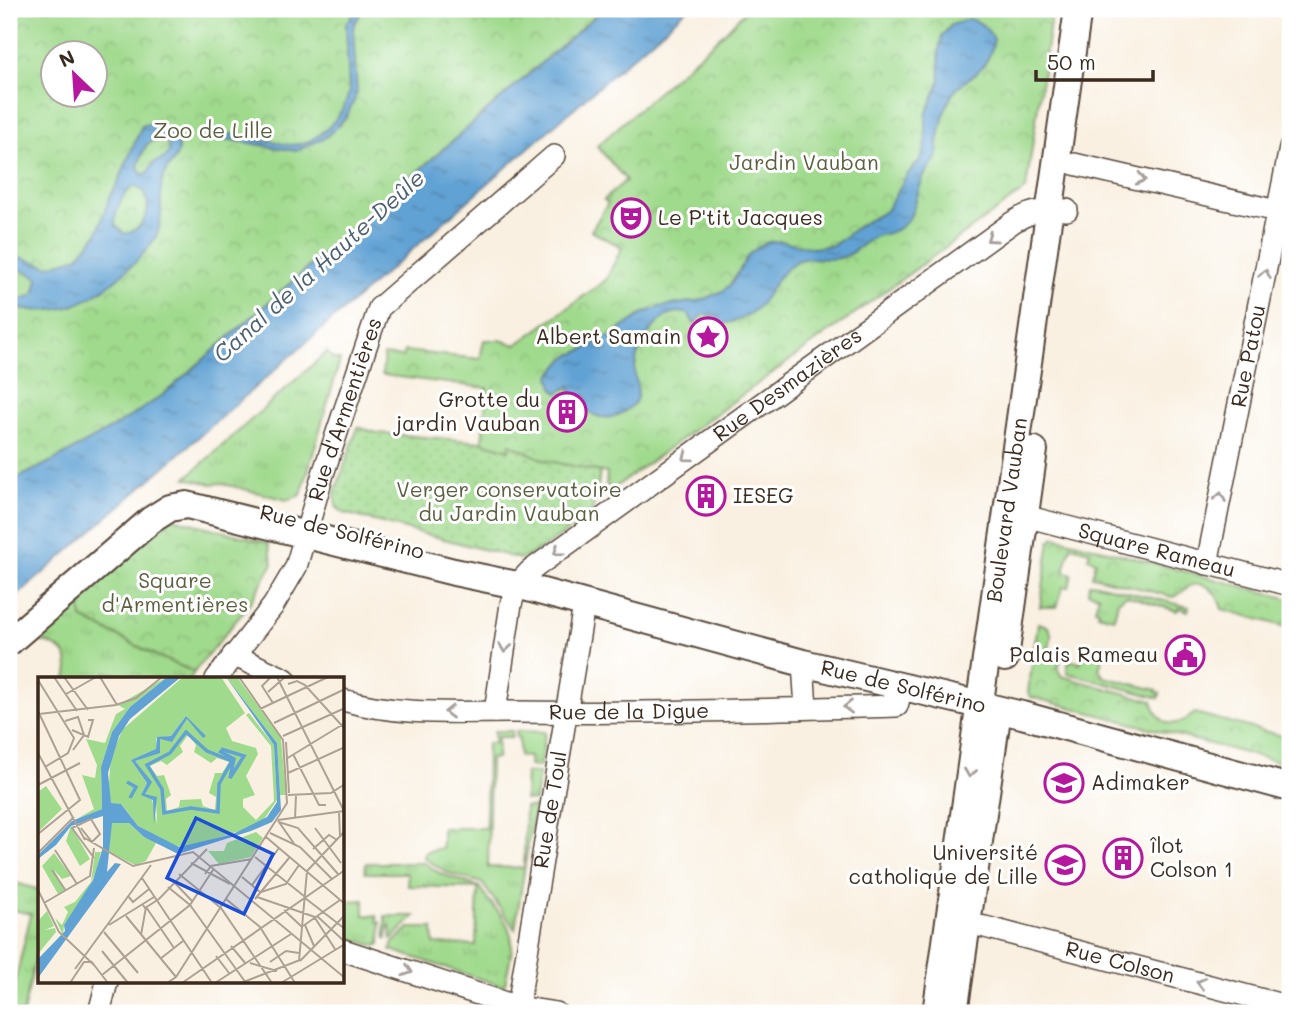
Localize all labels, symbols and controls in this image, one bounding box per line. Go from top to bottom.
north arrow [38,38,108,108]
scale bar [1036,38,1154,82]
text: N [55,44,78,73]
text: 50 m [1047,48,1096,75]
park label: Zoo de Lille [153,116,273,143]
park label: Jardin Vauban [729,148,879,175]
water label: Canal de la Haute-Deûle [206,162,430,368]
one-way arrow [1134,171,1146,185]
theatre icon: Le P'tit Jacques [610,197,652,239]
place label: Le P'tit Jacques [658,203,823,230]
one-way arrow [986,230,999,242]
one-way arrow [1256,268,1271,280]
street label: Rue Patou [1224,302,1270,409]
street label: Rue d'Armentières [301,314,387,504]
place icon: Albert Samain [687,316,729,358]
street label: Rue Desmazières [707,321,866,446]
place label: Albert Samain [536,322,681,349]
place label: Grotte du jardin Vauban [393,385,540,436]
building icon: Grotte du jardin Vauban [546,391,588,433]
street label: Boulevard Vauban [979,416,1032,604]
one-way arrow [682,449,695,461]
park label: Verger conservatoire du Jardin Vauban [396,475,622,526]
building icon: IESEG [685,475,727,517]
place label: IESEG [733,481,794,508]
one-way arrow [1211,491,1226,503]
street label: Rue de Solférino [257,497,427,564]
street label: Square Rameau [1076,515,1238,582]
one-way arrow [553,542,566,555]
park label: Square d'Armentières [102,566,248,617]
public building icon: Palais Rameau [1164,634,1206,676]
place label: Palais Rameau [1010,640,1158,667]
one-way arrow [498,642,513,654]
street label: Rue de Solférino [818,653,989,718]
inset map [38,677,345,984]
street label: Rue de la Digue [549,696,709,724]
one-way arrow [842,699,853,715]
one-way arrow [443,704,454,720]
street label: Rue de Toul [526,749,572,870]
school or university icon: Adimaker [1043,762,1085,804]
one-way arrow [963,767,978,779]
place label: Adimaker [1091,768,1190,795]
place label: îlot Colson 1 [1150,831,1233,882]
building icon: îlot Colson 1 [1102,837,1144,879]
place label: Université catholique de Lille [849,838,1038,889]
school or university icon: Université catholique de Lille [1044,844,1086,886]
street label: Rue Colson [1063,934,1178,988]
one-way arrow [401,963,414,977]
one-way arrow [1195,977,1207,991]

